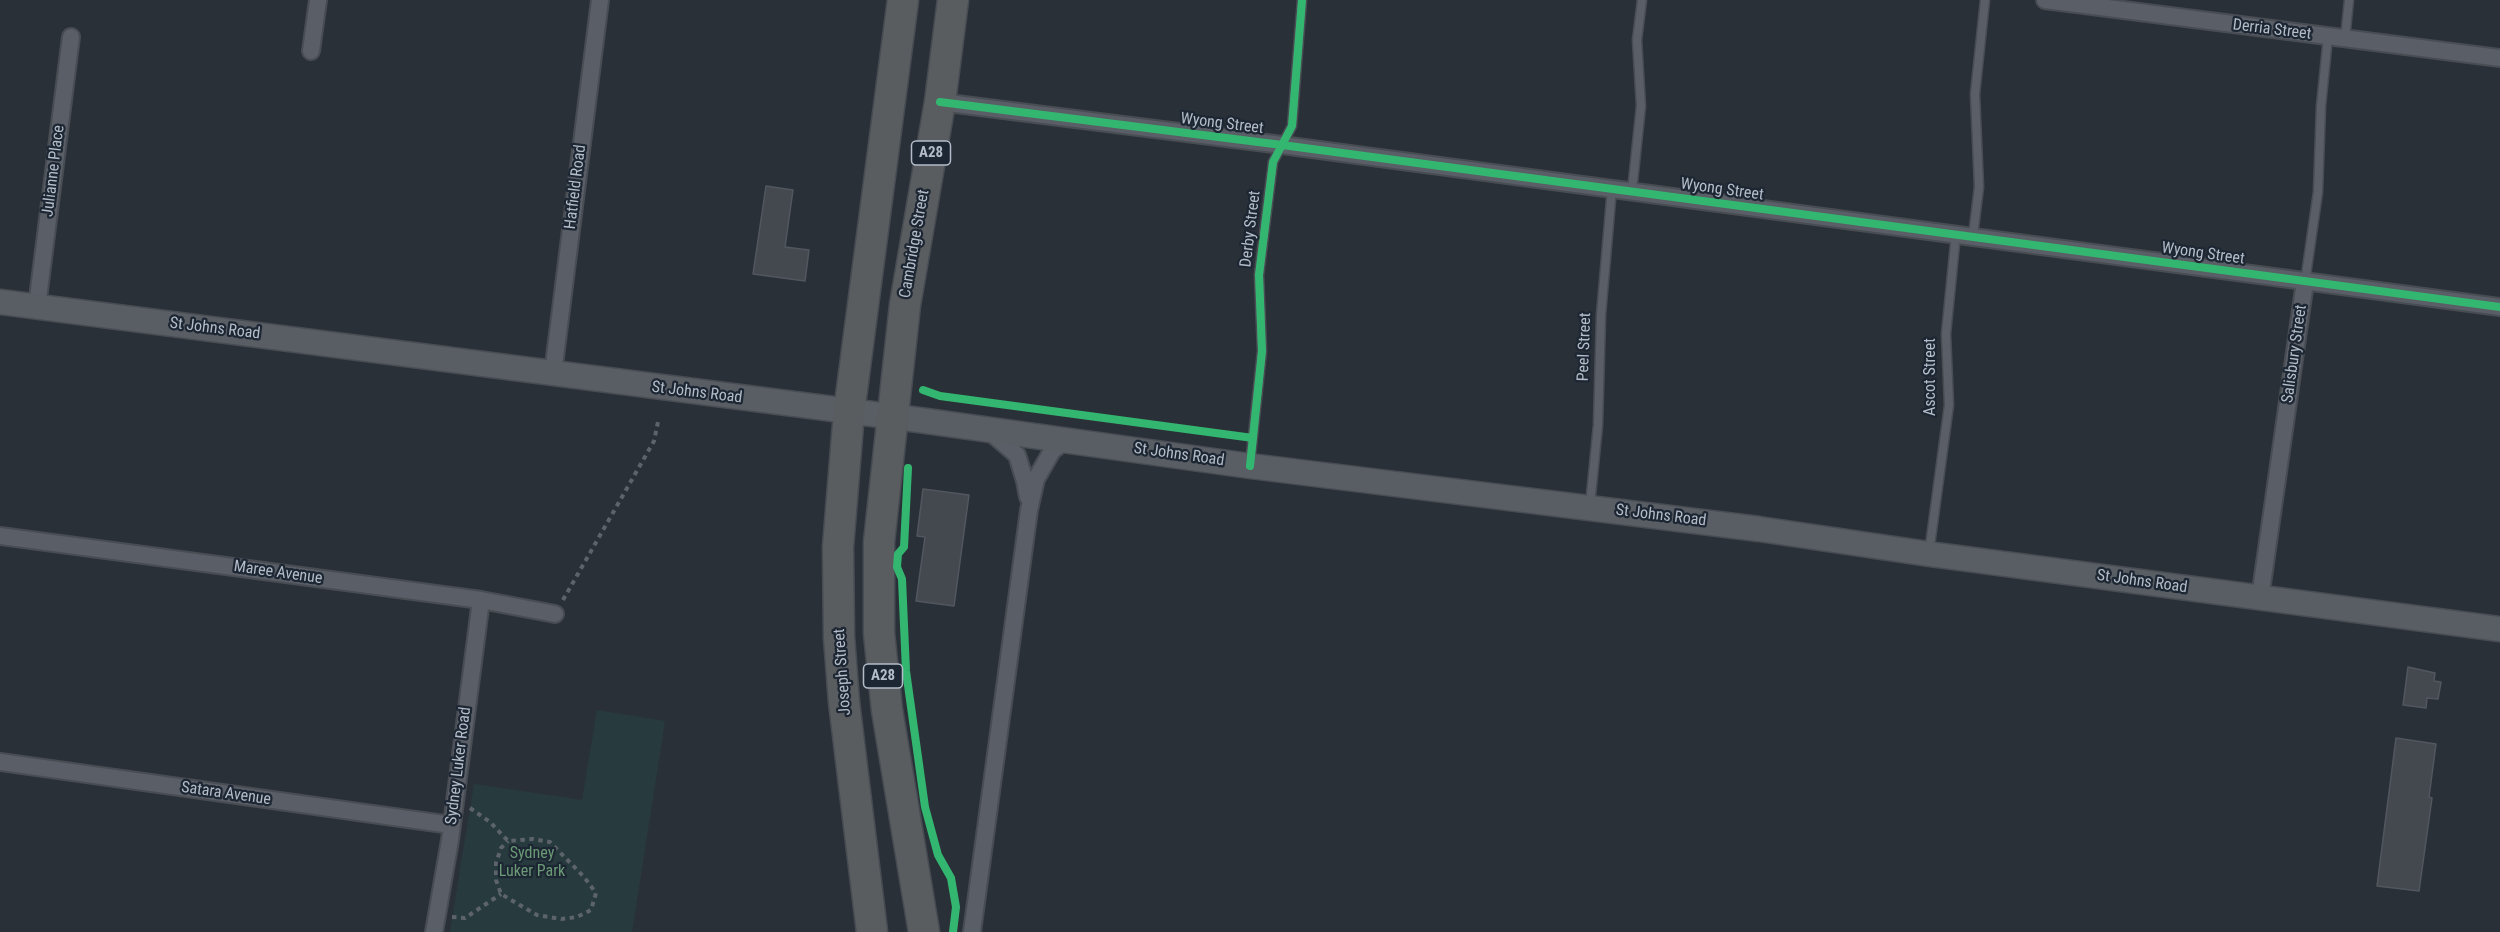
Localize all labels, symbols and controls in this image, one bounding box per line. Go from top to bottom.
street label: Derria Street [2232,16,2312,44]
street label: Wyong Street [1179,109,1265,139]
street label: Julianne Place [39,124,69,218]
road number: A28 [912,141,950,165]
street label: Hatfield Road [561,144,591,230]
street label: Wyong Street [1679,175,1765,205]
street label: Cambridge Street [896,188,934,300]
street label: Derby Street [1237,190,1265,268]
street label: Wyong Street [2160,239,2246,269]
street label: Salisbury Street [2279,304,2311,404]
street label: Peel Street [1574,312,1596,382]
street label: St Johns Road [169,314,261,344]
street label: Ascot Street [1921,338,1941,416]
street label: St Johns Road [651,378,743,408]
street label: St Johns Road [1133,439,1225,471]
street label: St Johns Road [1615,501,1707,531]
street label: Maree Avenue [232,557,324,589]
street label: St Johns Road [2096,566,2188,598]
street label: Joseph Street [830,628,856,716]
road number: A28 [864,664,902,688]
street label: Sydney Luker Road [442,706,476,826]
street label: Satara Avenue [180,778,272,810]
park label: Sydney Luker Park [499,844,565,882]

